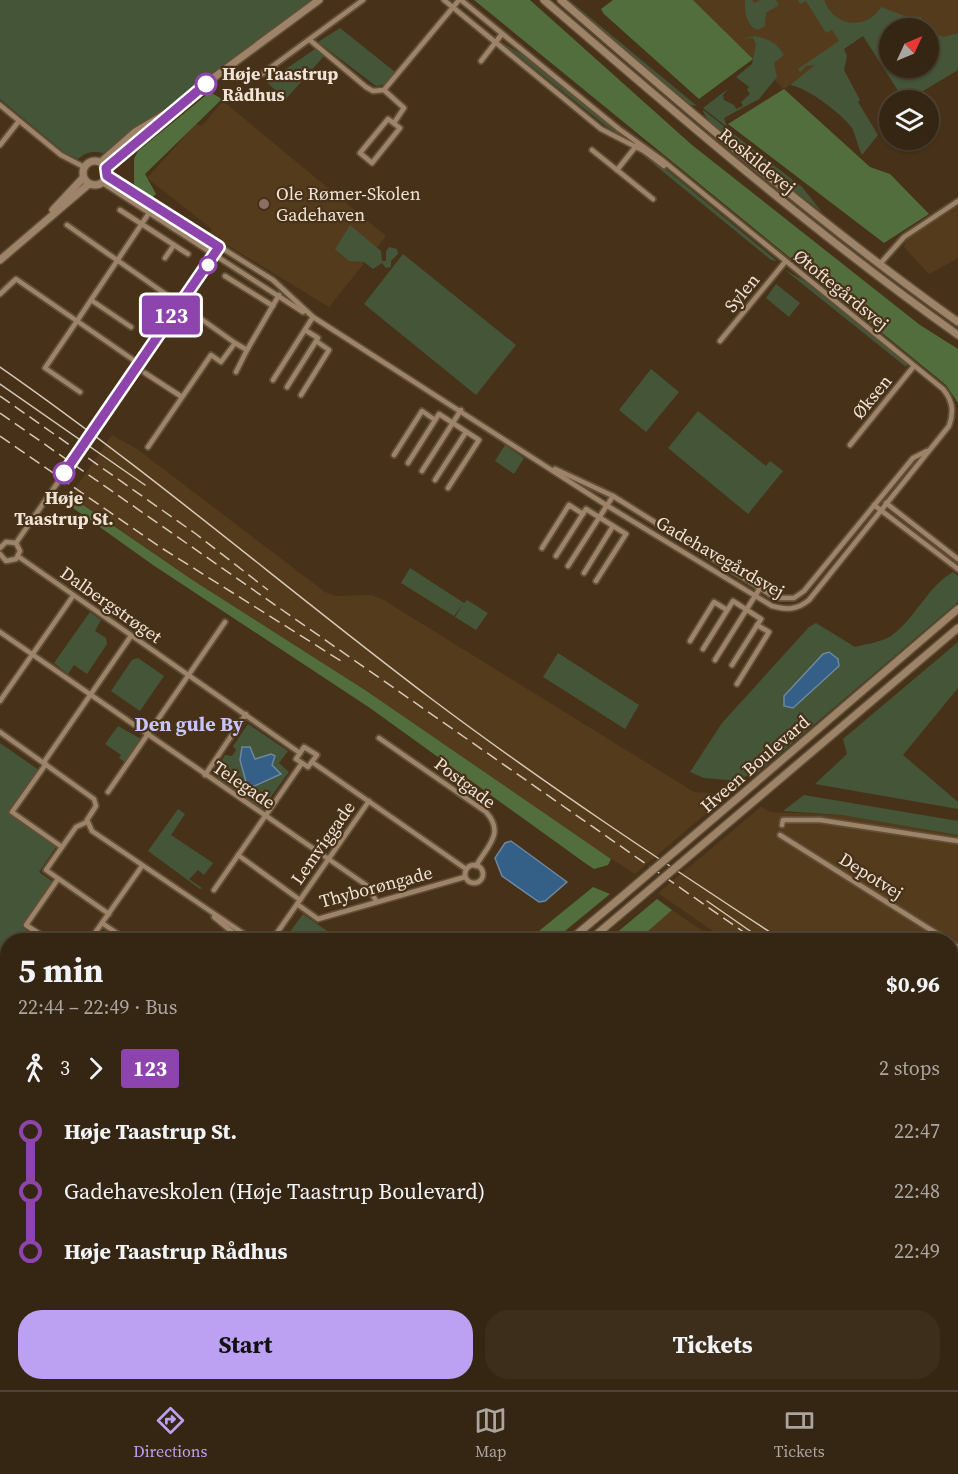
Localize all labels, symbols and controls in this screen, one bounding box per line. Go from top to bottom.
north arrow [879,18,939,78]
map controls [879,18,939,150]
place label: Høje Taastrup Rådhus [222,61,338,107]
marker: Høje Taastrup Rådhus [195,73,217,95]
button: layers [879,90,939,150]
street label: Roskildevej [714,122,801,199]
place label: Ole Rømer-Skolen Gadehaven [276,181,421,227]
marker: Ole Rømer-Skolen Gadehaven [257,197,271,211]
street label: Øtoftegårdsvej [789,244,894,336]
unlabelled marker [199,256,217,274]
street label: Sylen [718,268,765,317]
line badge: 123 [136,296,206,334]
text: 123 [154,301,188,330]
street label: Øksen [846,369,897,424]
marker: Høje Taastrup St. [53,462,75,484]
place label: Høje Taastrup St. [14,485,114,531]
street label: Gadehavegårdsvej [651,510,789,604]
street label: Dalbergstrøget [55,560,167,649]
street label: Hveen Boulevard [695,709,815,818]
district label: Den gule By [135,710,244,738]
street label: Postgade [429,751,501,814]
street label: Telegade [208,754,281,815]
street label: Lemviggade [285,796,361,889]
street label: Depotvej [835,846,908,905]
street label: Thyborøngade [317,859,435,914]
text: 5 min [18,948,104,993]
text: $0.96 [886,969,940,999]
text: 22:44 – 22:49 · Bus [18,993,177,1021]
icon: walk [18,1052,51,1085]
icon: forward [79,1052,112,1085]
text: 3 [60,1054,70,1082]
text: 123 [133,1054,167,1083]
text: 2 stops [879,1054,940,1082]
text: Høje Taastrup St. [64,1116,237,1146]
text: 22:47 [894,1117,940,1145]
text: Gadehaveskolen (Høje Taastrup Boulevard) [64,1176,485,1206]
text: 22:48 [894,1177,940,1205]
text: Høje Taastrup Rådhus [64,1236,287,1266]
text: 22:49 [894,1237,940,1265]
button: Start [18,1310,473,1379]
button: Tickets [485,1310,940,1379]
tab: Directions [133,1404,207,1462]
tab: Map [474,1404,507,1462]
tab: Tickets [774,1404,825,1462]

